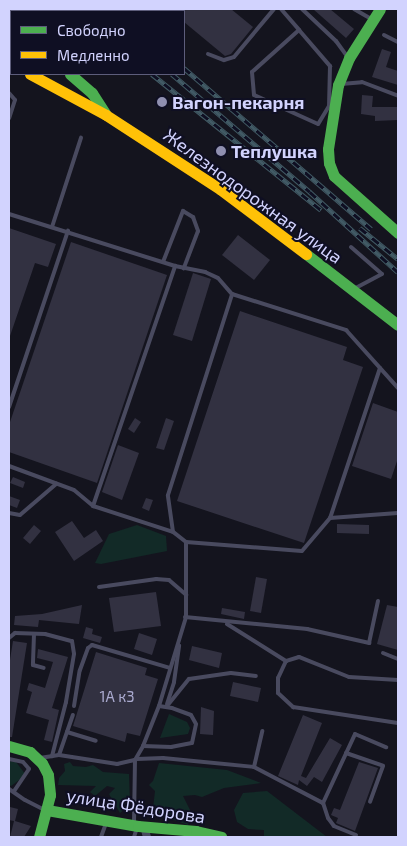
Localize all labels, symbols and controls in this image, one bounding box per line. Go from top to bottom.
legend [10,10,185,75]
text: Свободно [57,21,126,39]
text: Медленно [57,46,130,64]
place label: Вагон-пекарня [172,91,305,113]
marker: Вагон-пекарня [156,96,168,108]
street label: Железнодорожная улица [160,124,346,268]
place label: Теплушка [231,140,317,162]
marker: Теплушка [215,145,227,157]
house number: 1А к3 [99,688,135,706]
street label: улица Фёдорова [65,784,207,828]

